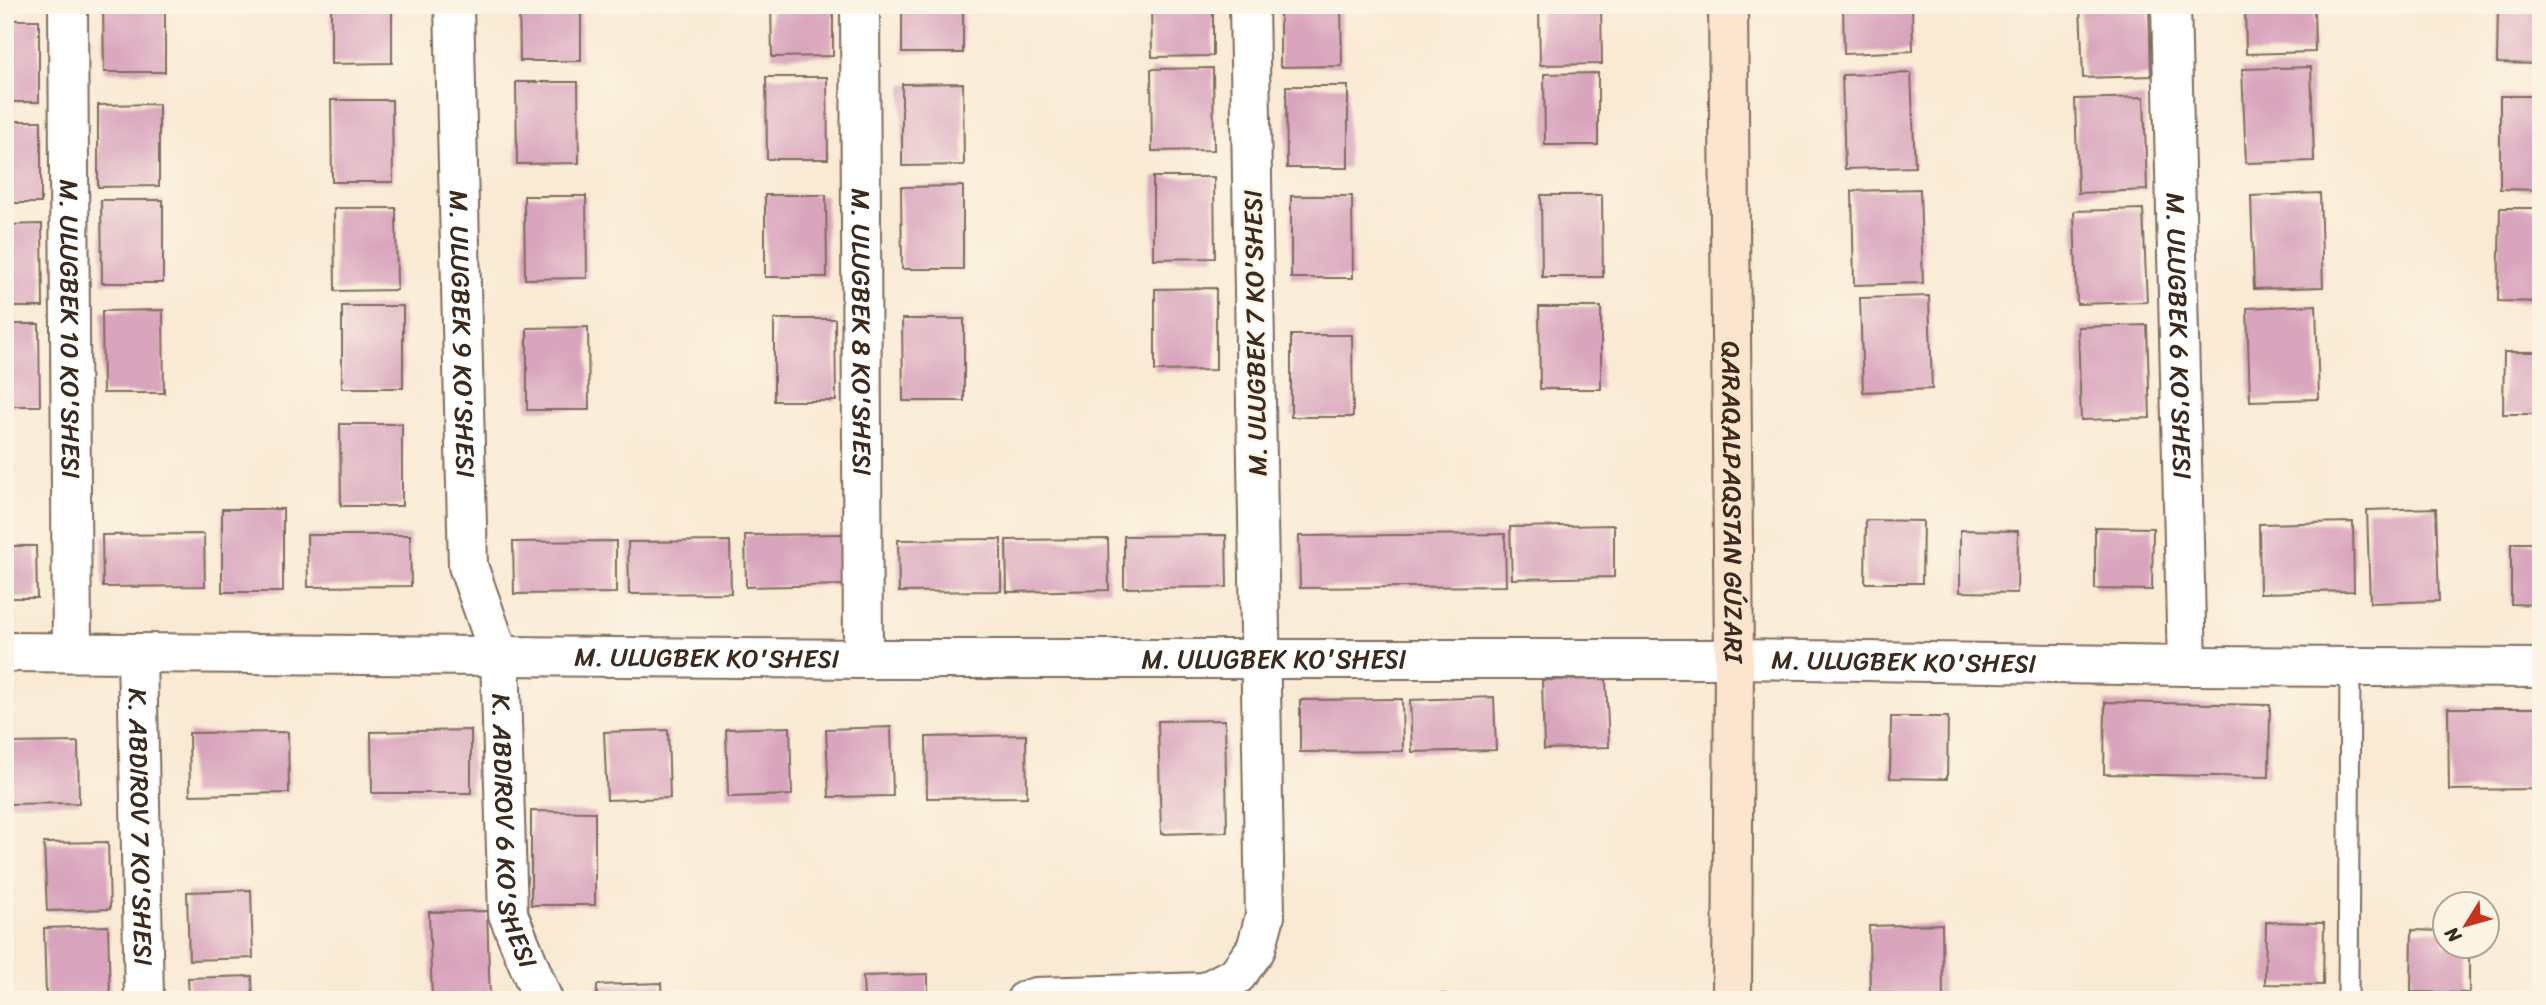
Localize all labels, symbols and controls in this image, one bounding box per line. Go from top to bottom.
street label: M. ULUGBEK 10 KO'SHESI [46,179,94,479]
street label: M. ULUGBEK 8 KO'SHESI [838,188,885,476]
street label: M. ULUGBEK 9 KO'SHESI [436,189,489,478]
street label: M. ULUGBEK 7 KO'SHESI [1230,189,1280,477]
street label: M. ULUGBEK 6 KO'SHESI [2153,192,2205,480]
street label: QARAQALPAQSTAN GÚZARI [1708,341,1757,665]
street label: M. ULUGBEK KO'SHESI [574,634,840,682]
street label: M. ULUGBEK KO'SHESI [1141,636,1407,682]
street label: M. ULUGBEK KO'SHESI [1771,637,2037,687]
street label: K. ABDIROV 7 KO'SHESI [115,688,166,966]
street label: K. ABDIROV 6 KO'SHESI [478,693,551,975]
north arrow [2430,890,2500,960]
text: N [2435,919,2471,951]

